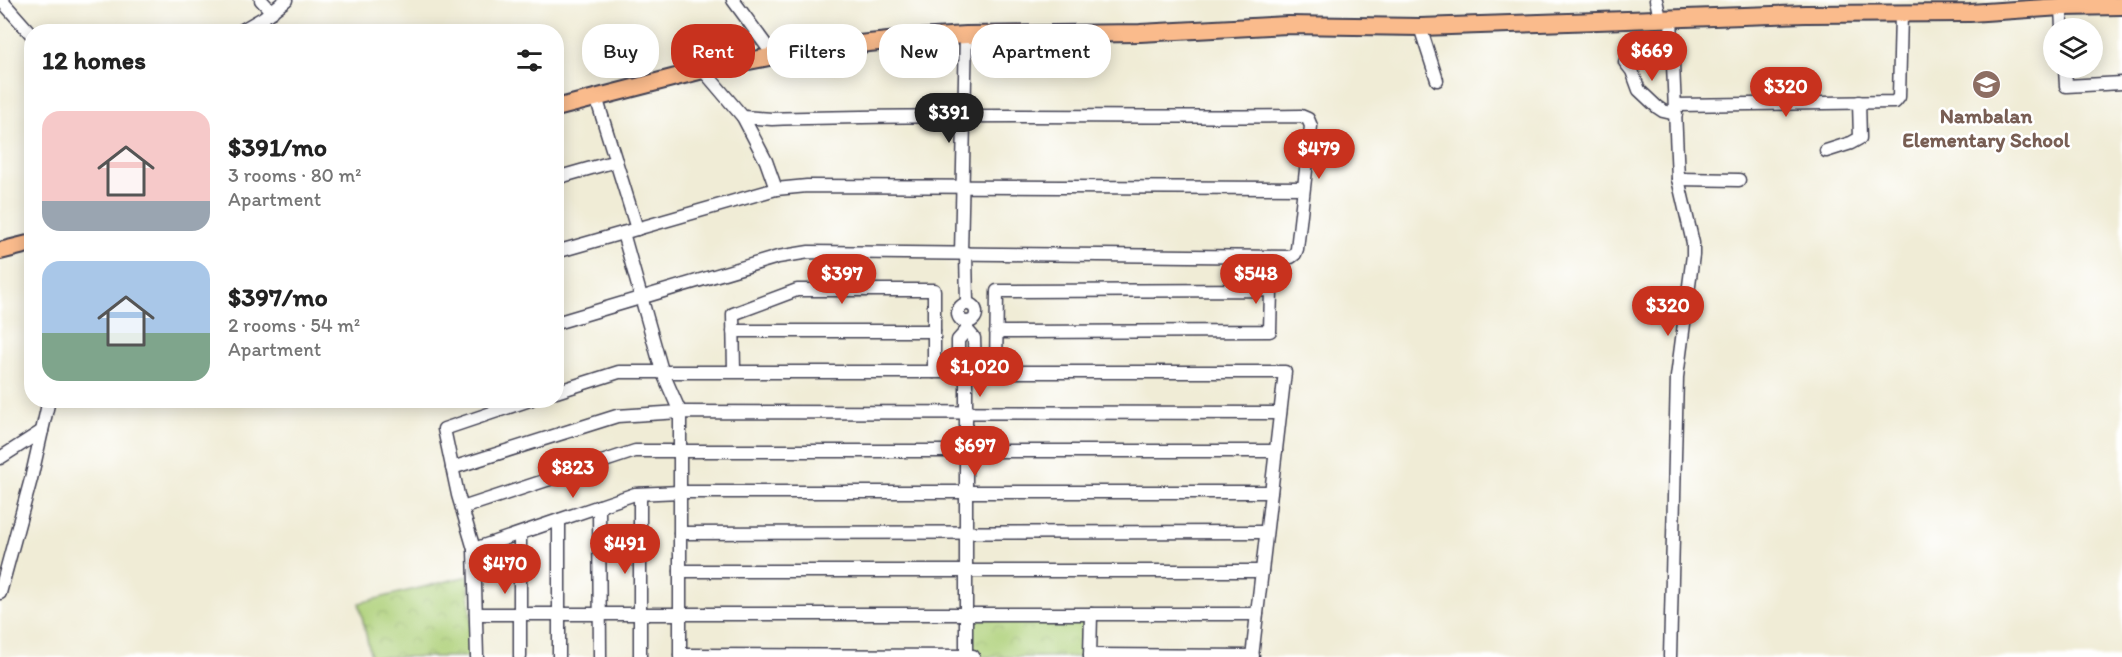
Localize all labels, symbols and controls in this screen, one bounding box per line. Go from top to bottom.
map controls [2043,18,2103,78]
button: layers [2043,18,2103,78]
chip: Buy [582,24,659,78]
chip: Rent [671,24,755,78]
chip: Filters [767,24,867,78]
chip: New [879,24,959,78]
chip: Apartment [971,24,1111,78]
pin: $669 [1616,31,1688,82]
text: $669 [1631,38,1673,62]
text: 12 homes [42,44,146,76]
icon: filters [513,44,546,77]
pin: $320 [1750,67,1822,118]
school or university icon: Nambalan Elementary School [1970,68,2002,100]
text: $320 [1764,74,1808,98]
pin: $391 [913,93,985,144]
text: $391 [929,100,969,124]
place label: Nambalan Elementary School [1902,103,2071,153]
pin: $479 [1283,129,1355,180]
text: $391/mo [228,131,327,163]
icon: home [90,135,162,207]
text: $479 [1298,136,1340,160]
text: 3 rooms · 80 m² [228,163,361,187]
text: Apartment [228,187,321,211]
pin: $397 [806,254,878,305]
pin: $548 [1220,254,1292,305]
text: $397 [821,261,863,285]
text: $548 [1234,261,1278,285]
text: $397/mo [228,281,328,313]
icon: home [90,285,162,357]
pin: $320 [1632,286,1704,337]
text: $320 [1646,293,1690,317]
text: 2 rooms · 54 m² [228,313,360,337]
text: Apartment [228,337,321,361]
pin: $1,020 [931,347,1029,398]
text: $1,020 [950,354,1010,378]
pin: $697 [939,426,1011,477]
text: $697 [954,433,996,457]
pin: $823 [537,448,609,499]
text: $823 [552,455,594,479]
pin: $491 [589,524,661,575]
text: $491 [604,531,646,555]
pin: $470 [469,544,541,595]
text: $470 [483,551,527,575]

